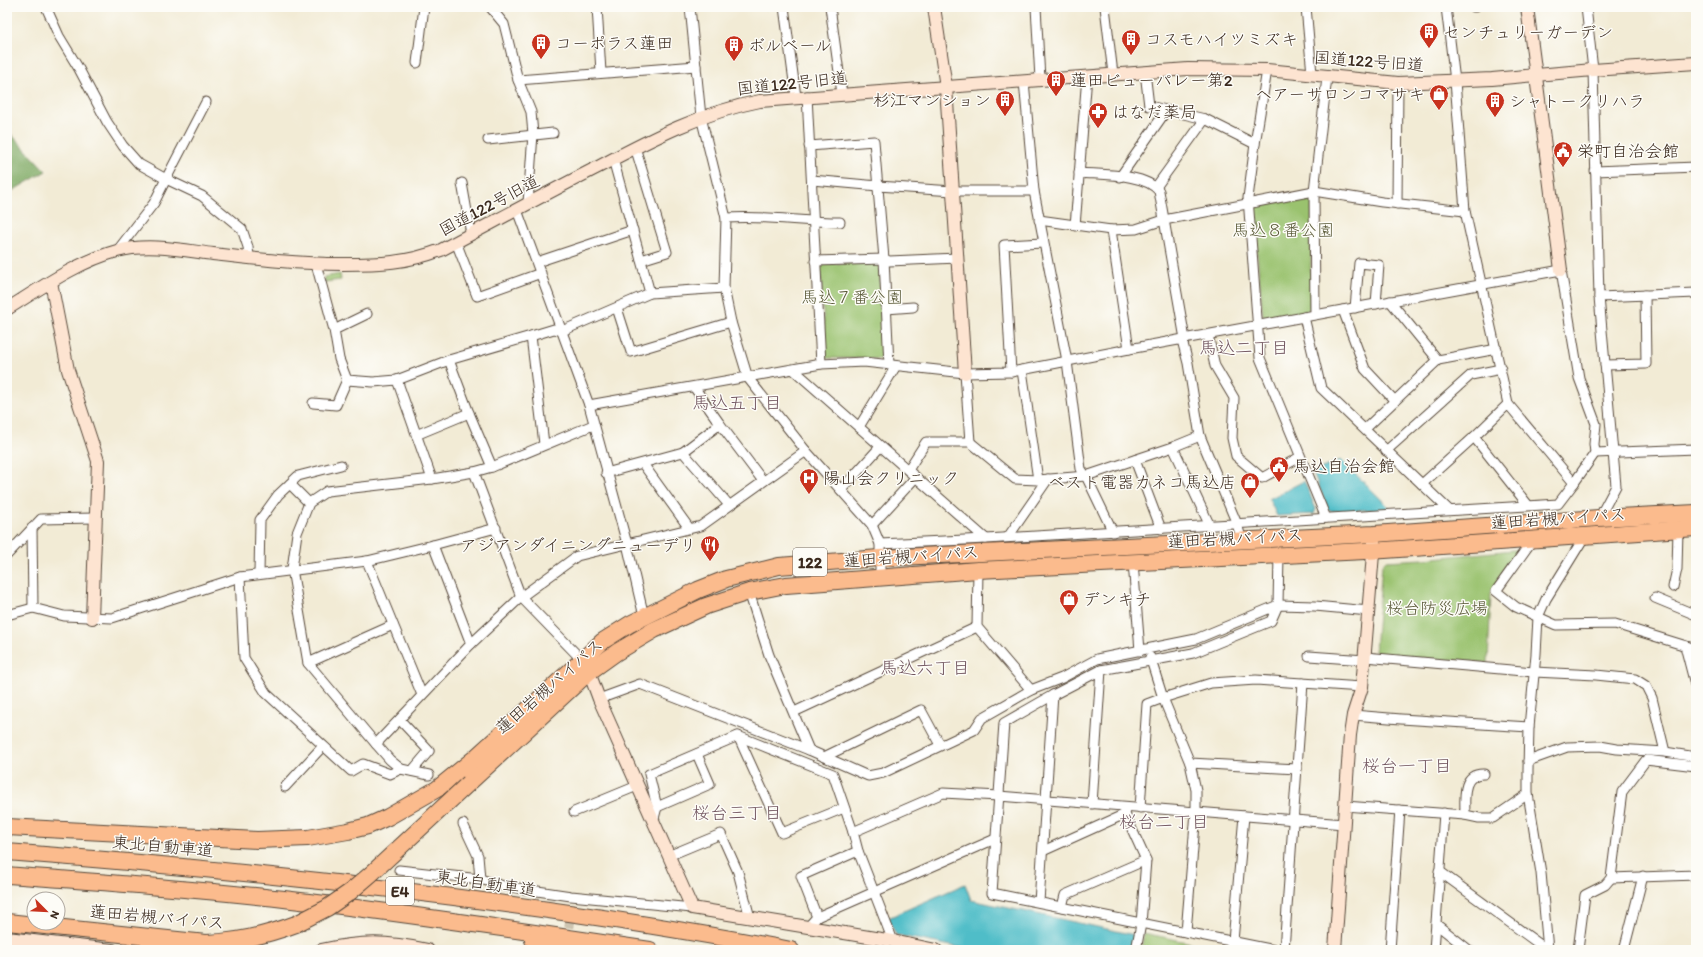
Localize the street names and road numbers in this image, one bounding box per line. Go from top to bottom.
street label: 国道122号旧道 [1313,47,1425,75]
street label: 国道122号旧道 [736,67,848,99]
street label: 国道122号旧道 [435,170,543,240]
street label: 蓮田岩槻バイパス [1490,503,1626,533]
street label: 蓮田岩槻バイパス [1167,524,1303,552]
street label: 蓮田岩槻バイパス [843,541,979,571]
road number: 122 [793,548,827,576]
street label: 蓮田岩槻バイパス [491,634,607,738]
street label: 東北自動車道 [111,832,215,860]
street label: 東北自動車道 [434,866,538,900]
road number: E4 [386,877,414,905]
street label: 蓮田岩槻バイパス [89,901,225,933]

